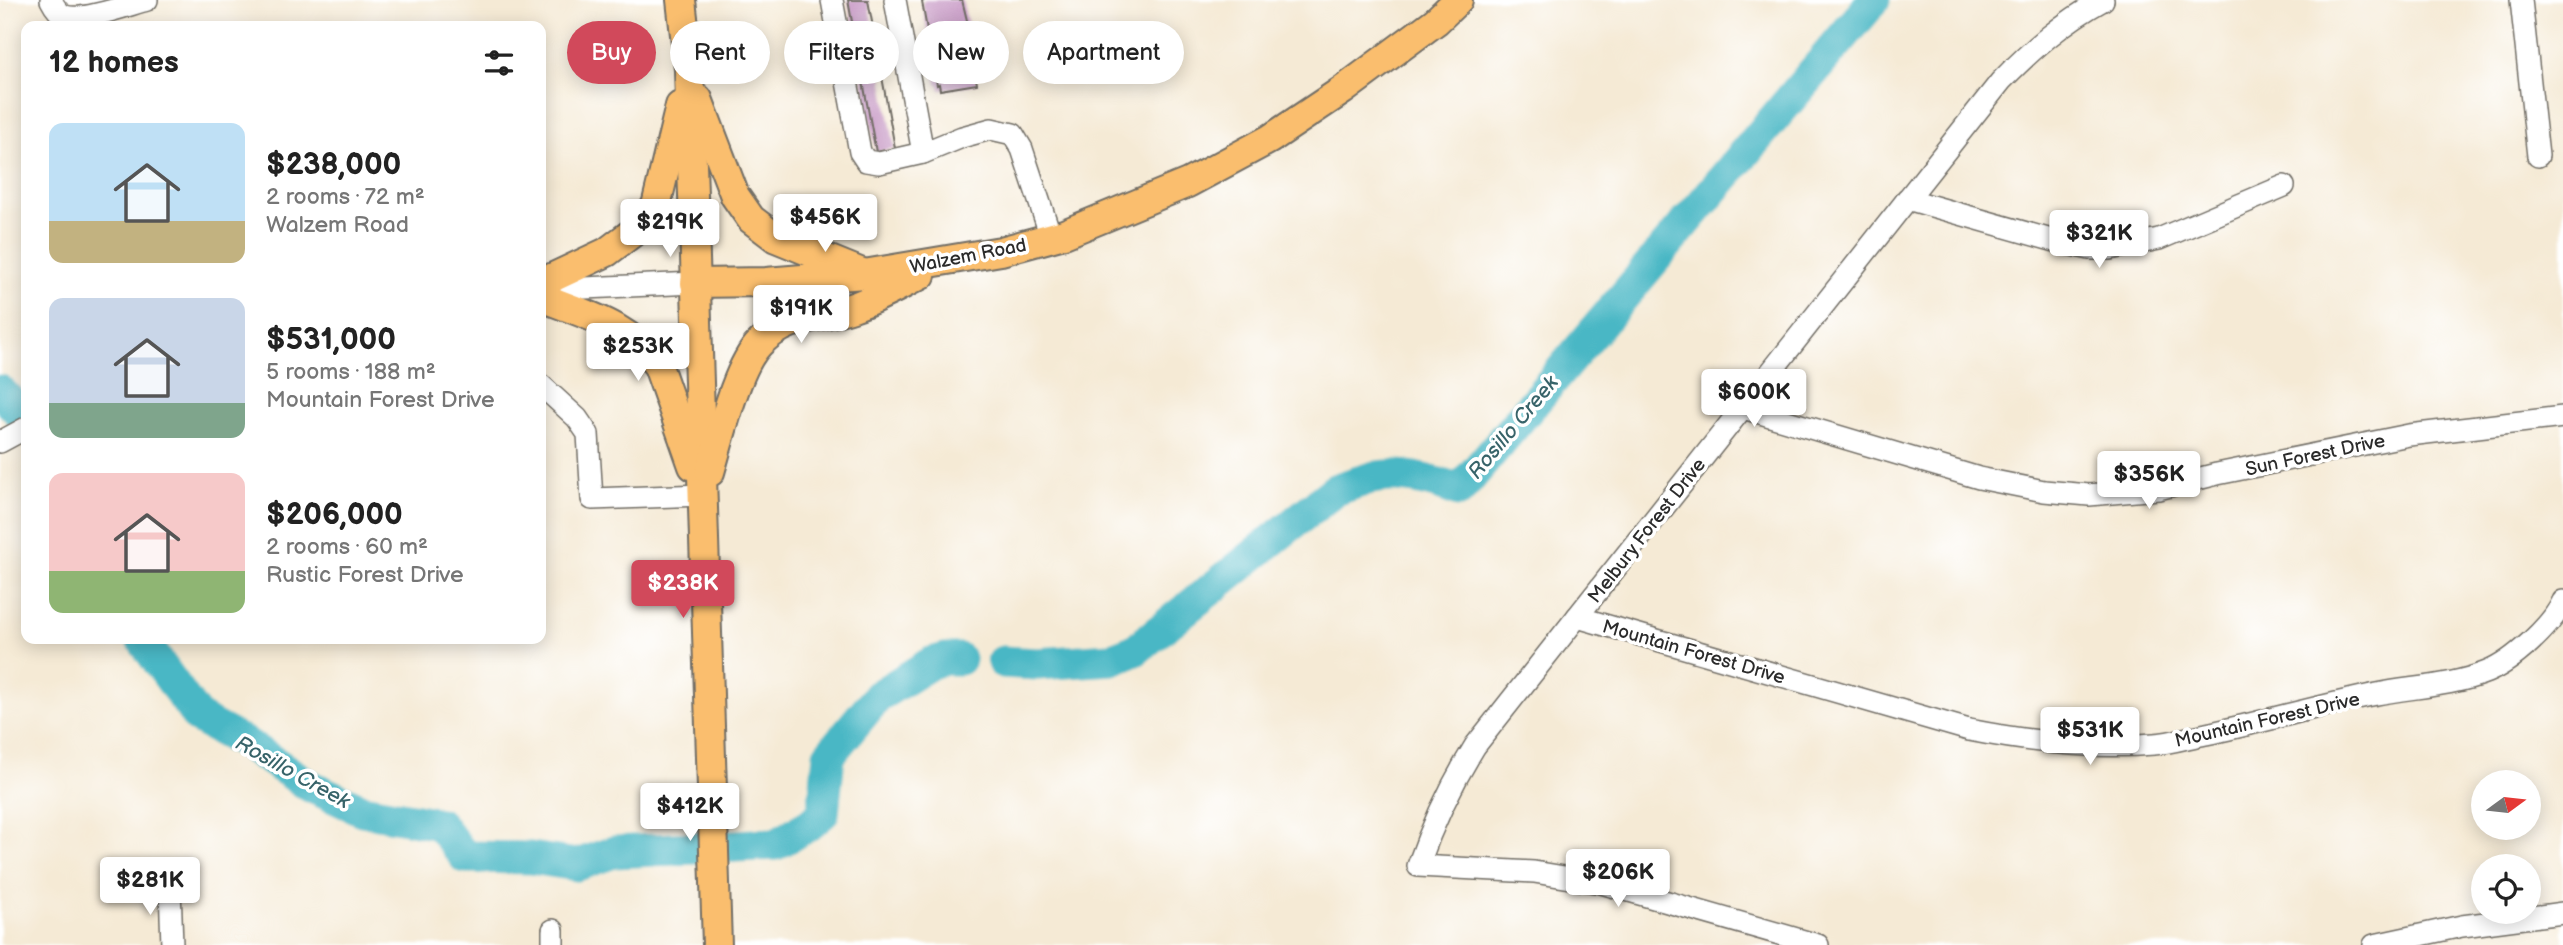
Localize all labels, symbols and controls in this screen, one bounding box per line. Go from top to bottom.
chip: Buy [567,21,656,84]
chip: Rent [670,21,770,84]
chip: Filters [784,21,899,84]
chip: New [913,21,1009,84]
chip: Apartment [1023,21,1184,84]
icon: filters [480,44,518,82]
text: 12 homes [49,45,179,81]
text: $238,000 [266,147,401,183]
icon: home [105,151,189,235]
text: 2 rooms · 72 m² [266,183,425,211]
pin: $456K [776,194,874,254]
pin: $219K [621,200,719,259]
text: $456K [789,203,861,231]
text: $219K [636,208,704,236]
pin: $321K [2050,210,2148,270]
text: Walzem Road [266,211,409,239]
text: $321K [2065,219,2133,247]
street label: Walzem Road [908,234,1028,279]
pin: $191K [752,286,850,345]
text: $191K [769,294,833,322]
text: $531,000 [266,322,396,358]
pin: $253K [589,324,687,383]
icon: home [105,326,189,410]
text: $253K [602,332,674,360]
text: 5 rooms · 188 m² [266,358,436,386]
water label: Rosillo Creek [1463,370,1564,484]
pin: $600K [1705,370,1803,429]
text: $600K [1717,378,1791,406]
text: Mountain Forest Drive [266,386,495,414]
street label: Sun Forest Drive [2243,429,2387,482]
pin: $356K [2100,452,2198,511]
street label: Melbury Forest Drive [1583,454,1711,608]
text: $356K [2113,460,2185,488]
text: $206,000 [266,497,403,533]
icon: home [105,501,189,585]
text: 2 rooms · 60 m² [266,533,428,561]
pin: $238K [634,560,732,620]
text: Rustic Forest Drive [266,561,464,589]
text: $238K [647,569,719,597]
street label: Mountain Forest Drive [1600,615,1788,690]
street label: Mountain Forest Drive [2173,688,2362,753]
pin: $531K [2041,708,2139,767]
text: $531K [2056,716,2124,744]
water label: Rosillo Creek [231,731,355,814]
north arrow [2471,770,2541,840]
map controls [2471,770,2541,924]
pin: $412K [641,784,739,843]
text: $412K [656,792,724,820]
pin: $206K [1569,850,1667,909]
button: locate [2471,854,2541,924]
pin: $281K [101,858,199,917]
text: $206K [1582,858,1654,886]
text: $281K [116,866,184,894]

